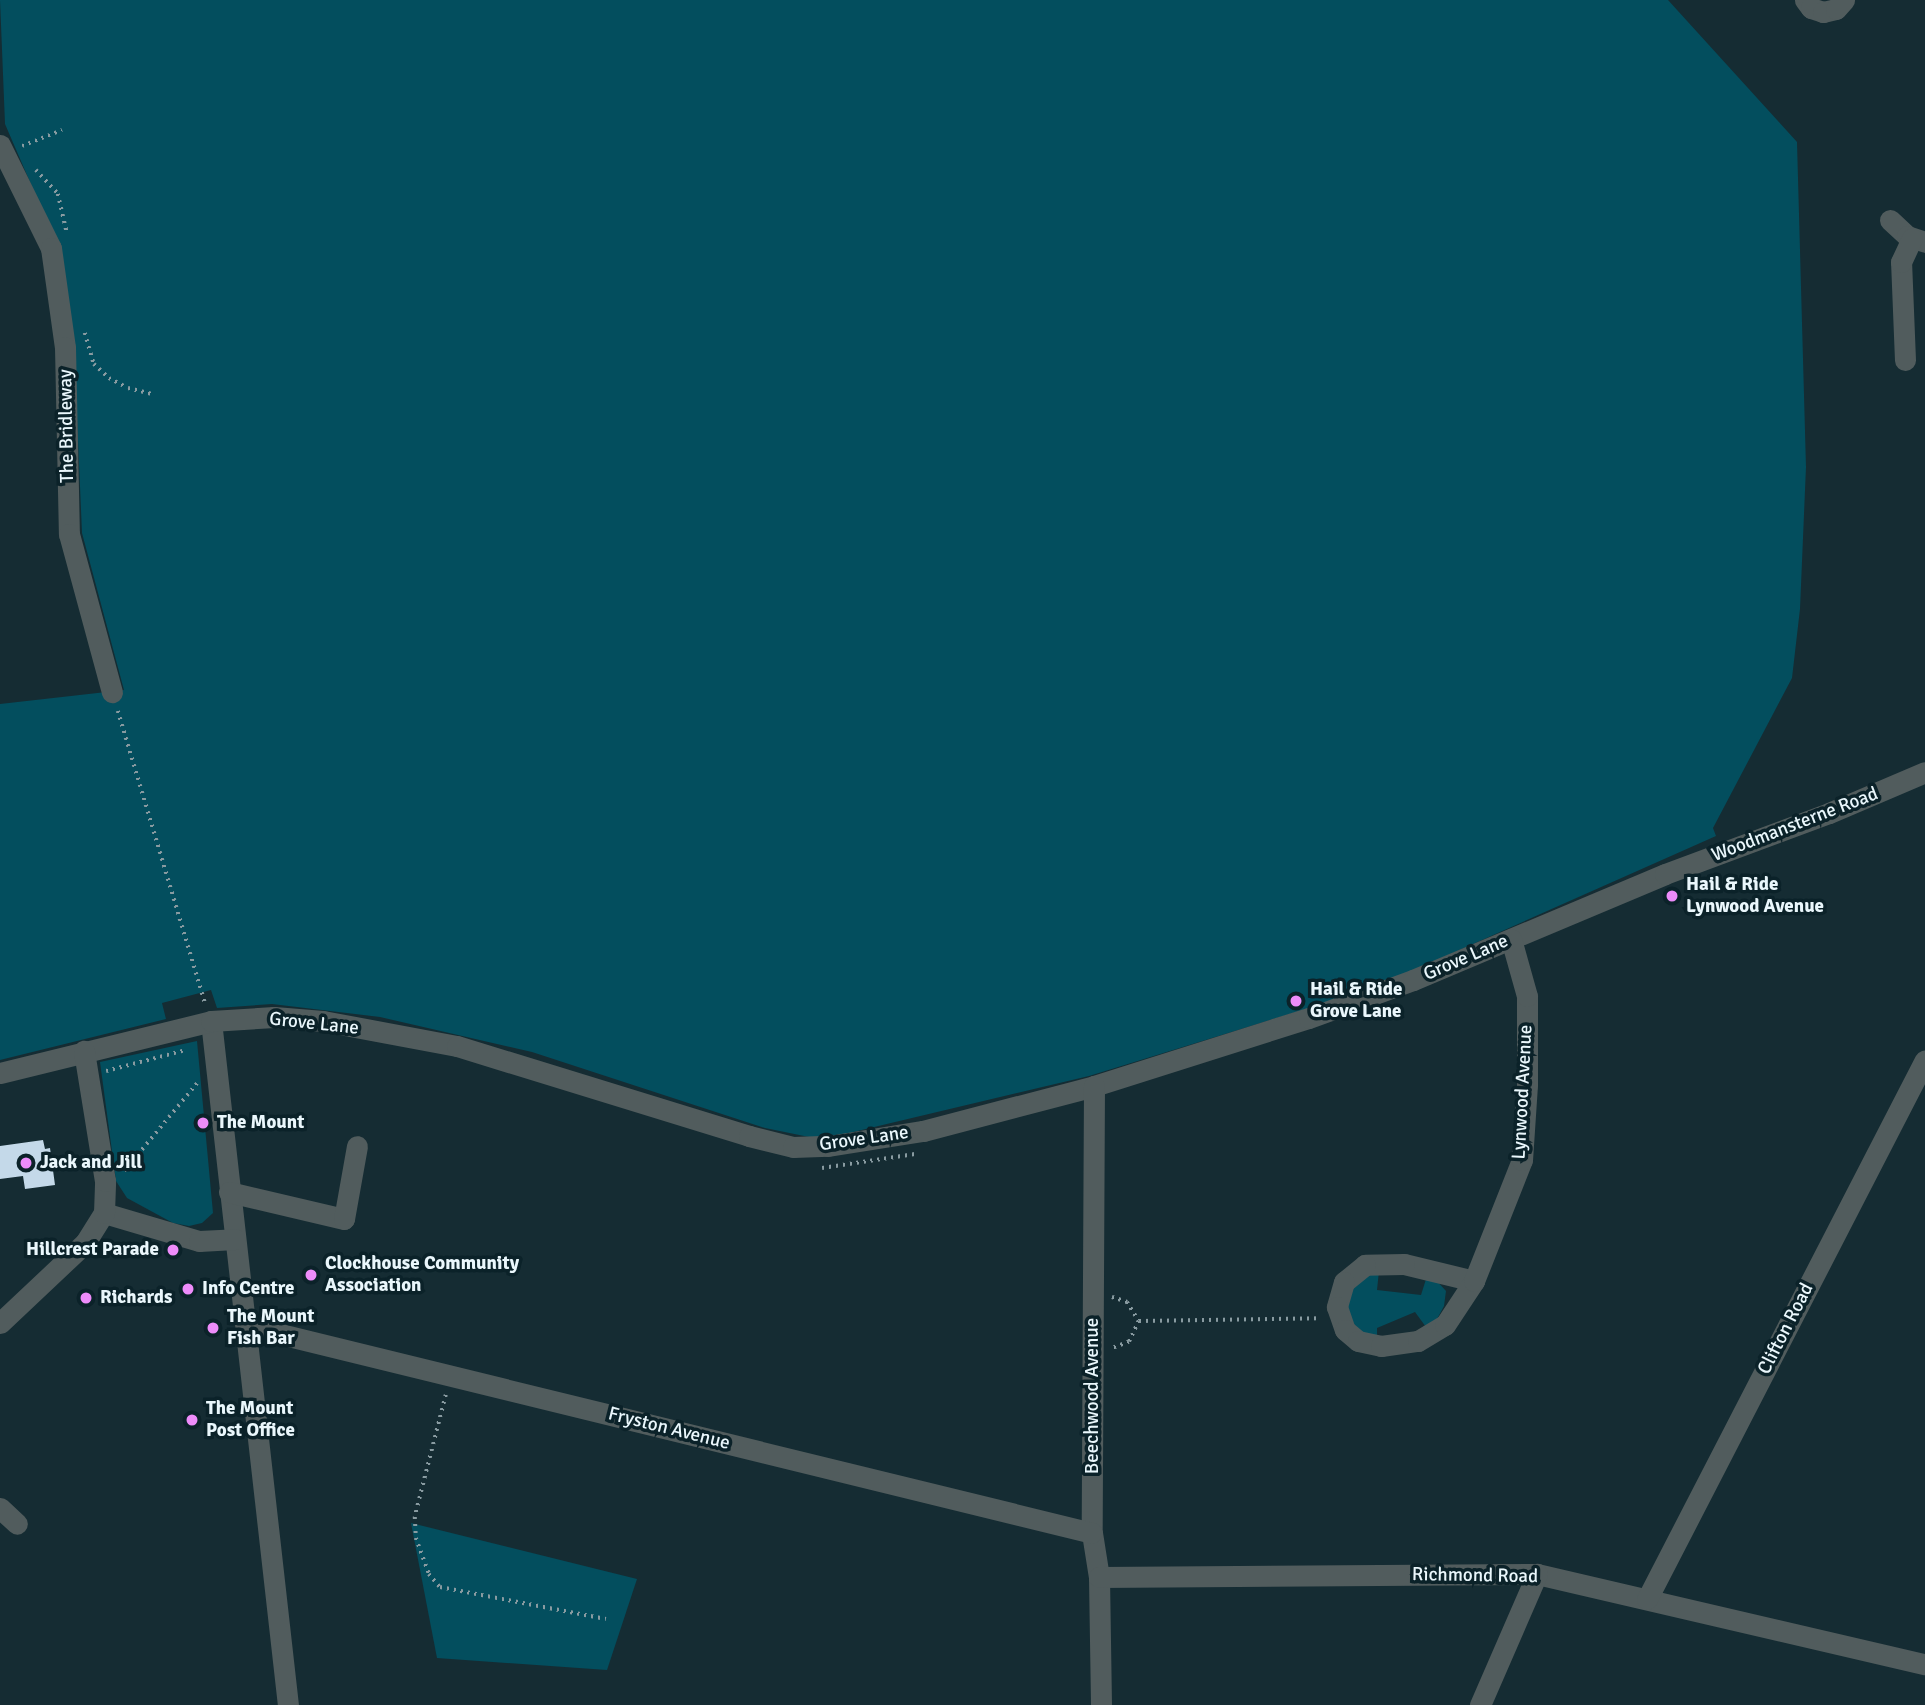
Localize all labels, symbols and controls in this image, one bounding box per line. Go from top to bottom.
street label: The Bridleway [55,369,79,483]
street label: Woodmansterne Road [1709,783,1881,867]
place label: Hail & Ride Lynwood Avenue [1686,874,1824,918]
marker: Hail & Ride Lynwood Avenue [1664,888,1680,904]
street label: Grove Lane [1420,930,1512,986]
place label: Hail & Ride Grove Lane [1310,979,1402,1023]
marker: Hail & Ride Grove Lane [1288,993,1304,1009]
street label: Grove Lane [268,1008,360,1040]
street label: Lynwood Avenue [1508,1024,1538,1160]
place label: The Mount [217,1112,304,1134]
marker: The Mount [195,1115,211,1131]
street label: Grove Lane [818,1121,910,1157]
place label: Jack and Jill [40,1152,142,1174]
marker: Jack and Jill [18,1155,34,1171]
place label: Hillcrest Parade [26,1239,159,1261]
marker: Hillcrest Parade [165,1242,181,1258]
place label: Clockhouse Community Association [325,1253,519,1297]
marker: Clockhouse Community Association [303,1267,319,1283]
place label: Info Centre [202,1278,294,1300]
street label: Clifton Road [1753,1280,1819,1378]
marker: Info Centre [180,1281,196,1297]
place label: Richards [100,1287,172,1309]
marker: Richards [78,1290,94,1306]
place label: The Mount Fish Bar [227,1306,314,1350]
street label: Beechwood Avenue [1082,1318,1104,1474]
marker: The Mount Fish Bar [205,1320,221,1336]
place label: The Mount Post Office [206,1398,295,1442]
street label: Fryston Avenue [606,1403,732,1455]
marker: The Mount Post Office [184,1412,200,1428]
street label: Richmond Road [1412,1564,1538,1588]

